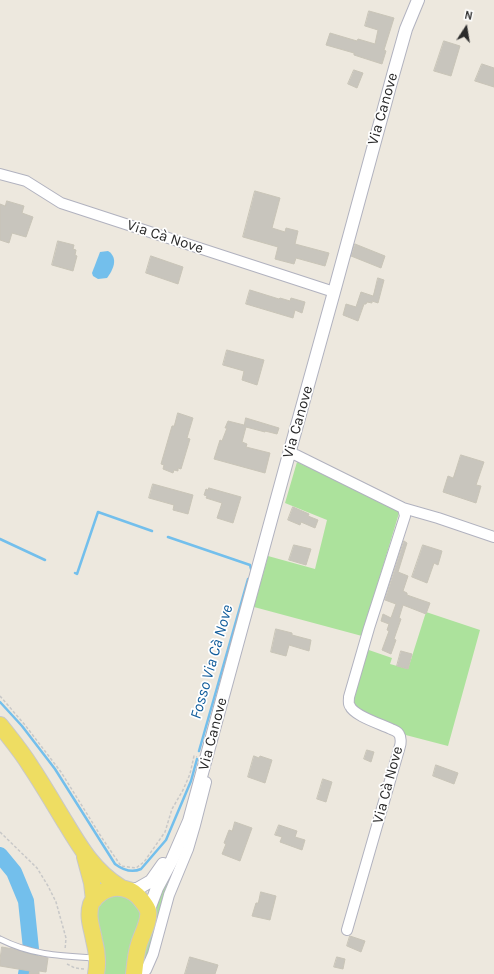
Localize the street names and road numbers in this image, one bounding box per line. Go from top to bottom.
street label: Via Canove [364,71,402,147]
street label: Via Cà Nove [124,216,206,258]
street label: Via Canove [279,384,317,460]
street label: Via Canove [195,696,231,772]
street label: Via Cà Nove [369,744,407,826]

